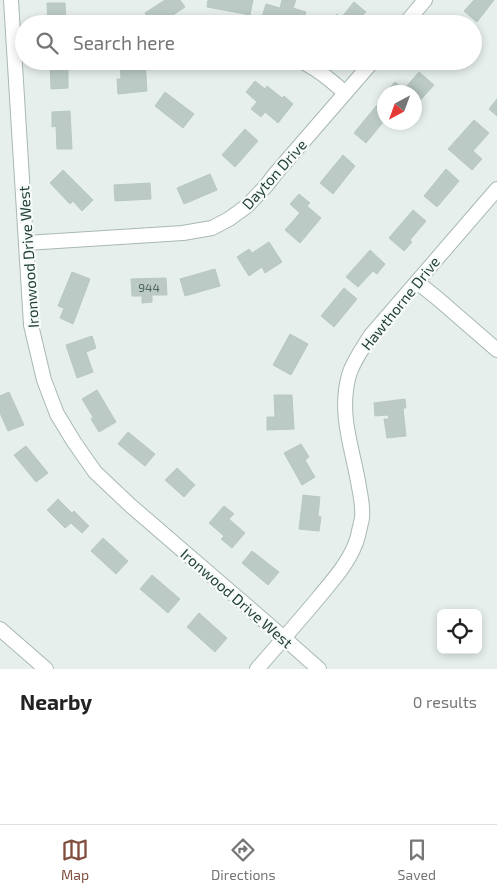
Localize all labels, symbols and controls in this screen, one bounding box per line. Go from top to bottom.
search box [15,15,482,70]
icon: search [33,29,61,57]
text: Search here [73,31,175,54]
north arrow [377,85,422,130]
street label: Dayton Drive [238,135,310,213]
street label: Ironwood Drive West [14,185,42,329]
street label: Hawthorne Drive [357,253,443,353]
house number: 944 [138,280,160,294]
street label: Ironwood Drive West [177,544,297,652]
map controls [437,609,482,654]
button: locate [437,609,482,654]
text: Nearby [20,689,92,714]
text: 0 results [413,692,477,711]
tab: Map [61,836,89,883]
tab: Directions [211,836,276,883]
tab: Saved [398,836,436,883]

